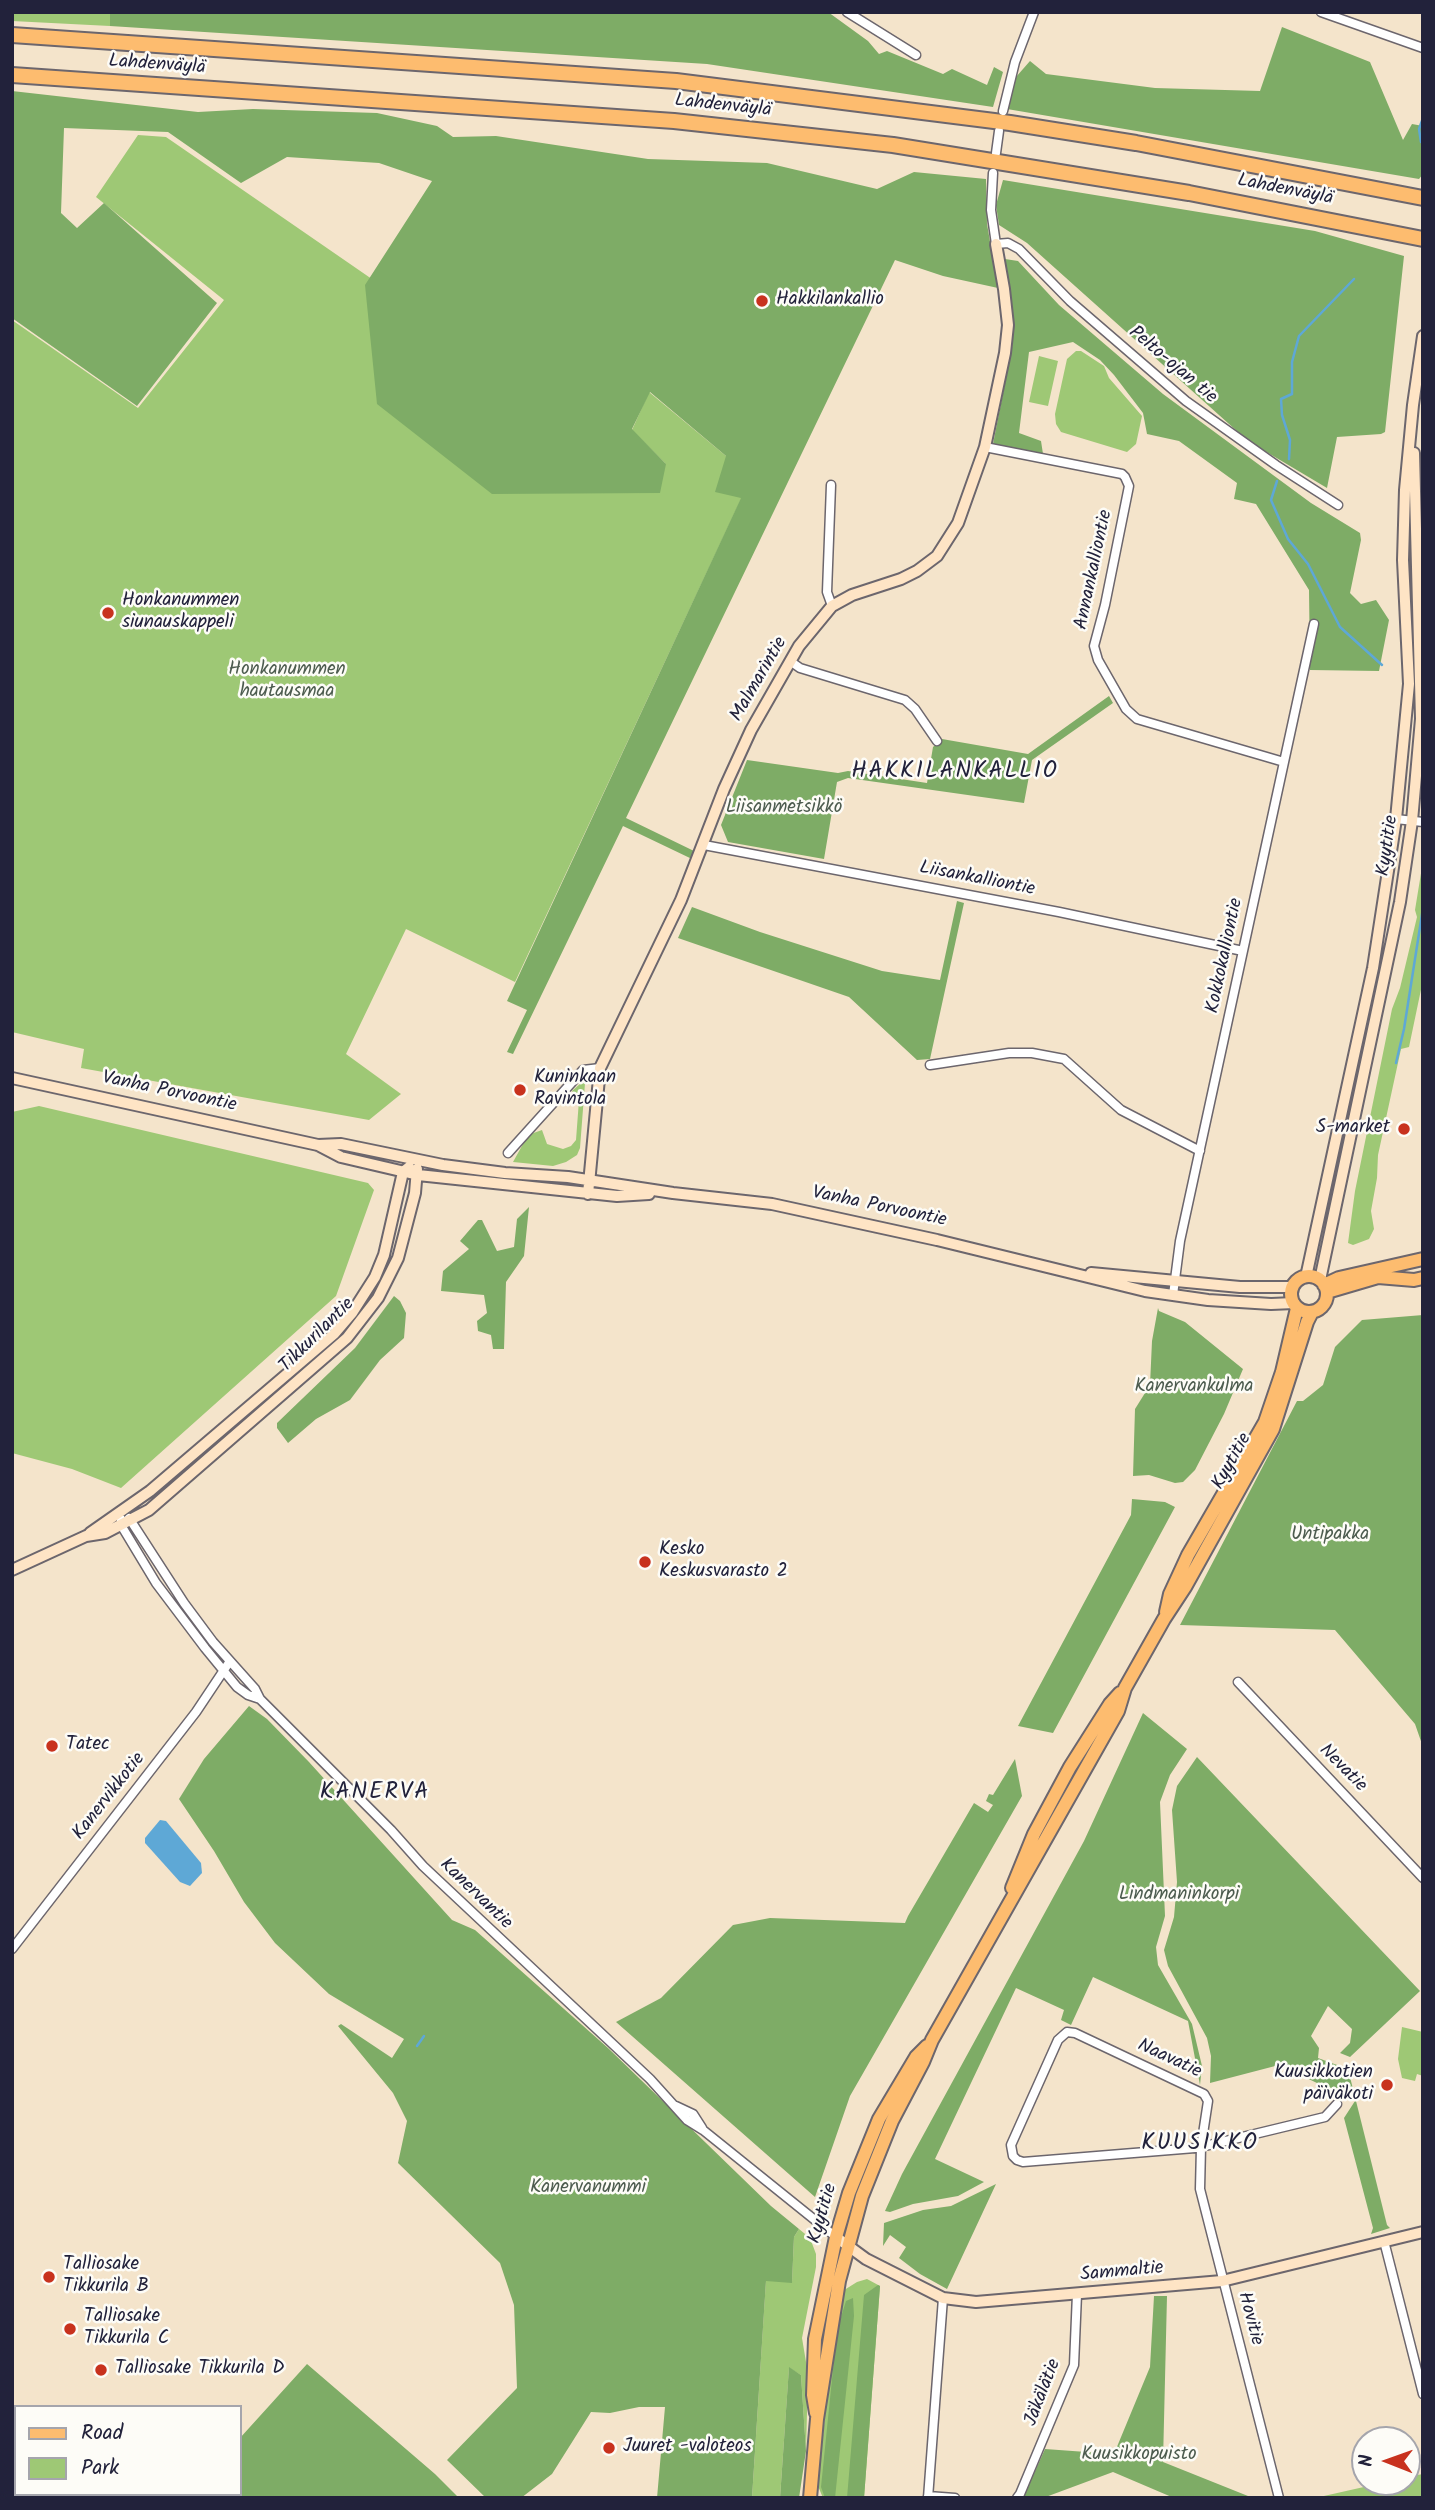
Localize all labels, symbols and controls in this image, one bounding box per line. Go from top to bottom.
street label: Lahdenväylä [108,51,206,81]
street label: Lahdenväylä [674,91,772,123]
street label: Lahdenväylä [1235,171,1335,211]
place label: Hakkilankallio [776,290,884,312]
marker: Hakkilankallio [754,293,770,309]
street label: Pelto-ojan tie [1123,322,1221,410]
street label: Annankalliontie [1071,508,1119,632]
place label: Honkanummen siunauskappeli [122,591,239,635]
marker: Honkanummen siunauskappeli [100,605,116,621]
street label: Malmarintie [727,634,793,726]
park label: Honkanummen hautausmaa [228,660,346,704]
district label: HAKKILANKALLIO [853,759,1057,787]
park label: Liisanmetsikkö [726,798,842,820]
street label: Kyytitie [1373,814,1405,878]
street label: Liisankalliontie [917,858,1037,902]
street label: Kokkokalliontie [1203,896,1249,1016]
street label: Vanha Porvoontie [100,1068,238,1118]
place label: Kuninkaan Ravintola [534,1068,616,1112]
marker: Kuninkaan Ravintola [512,1082,528,1098]
place label: S-market [1316,1118,1390,1140]
marker: S-market [1396,1121,1412,1137]
street label: Vanha Porvoontie [810,1183,948,1233]
street label: Tikkurilantie [276,1294,360,1378]
park label: Kanervankulma [1135,1377,1253,1399]
street label: Kyytitie [1208,1430,1258,1494]
park label: Untipakka [1291,1525,1369,1547]
place label: Kesko Keskusvarasto 2 [659,1540,788,1584]
marker: Kesko Keskusvarasto 2 [637,1554,653,1570]
place label: Tatec [66,1735,109,1757]
marker: Tatec [44,1738,60,1754]
street label: Nevatie [1313,1740,1371,1798]
street label: Kanervikkotie [69,1749,151,1845]
district label: KANERVA [321,1780,429,1808]
street label: Kanervantie [434,1855,516,1935]
park label: Lindmaninkorpi [1119,1885,1239,1907]
street label: Naavatie [1133,2035,1205,2085]
place label: Kuusikkotien päiväkoti [1274,2063,1373,2107]
marker: Kuusikkotien päiväkoti [1379,2077,1395,2093]
district label: KUUSIKKO [1142,2131,1258,2159]
park label: Kanervanummi [530,2178,646,2200]
street label: Kyytitie [805,2181,843,2247]
place label: Talliosake Tikkurila B [63,2255,149,2299]
street label: Sammaltie [1080,2258,1164,2288]
marker: Talliosake Tikkurila B [41,2269,57,2285]
street label: Hovitie [1231,2290,1267,2348]
place label: Talliosake Tikkurila C [84,2307,169,2351]
marker: Talliosake Tikkurila C [62,2321,78,2337]
street label: Jäkälätie [1021,2356,1067,2430]
place label: Talliosake Tikkurila D [115,2359,284,2381]
marker: Talliosake Tikkurila D [93,2362,109,2378]
legend [14,2405,242,2496]
text: Road [81,2417,123,2450]
north arrow [1351,2426,1421,2496]
place label: Juuret -valoteos [623,2437,751,2459]
marker: Juuret -valoteos [601,2440,617,2456]
park label: Kuusikkopuisto [1081,2445,1197,2467]
text: Park [81,2452,119,2485]
text: N [1352,2454,1382,2467]

